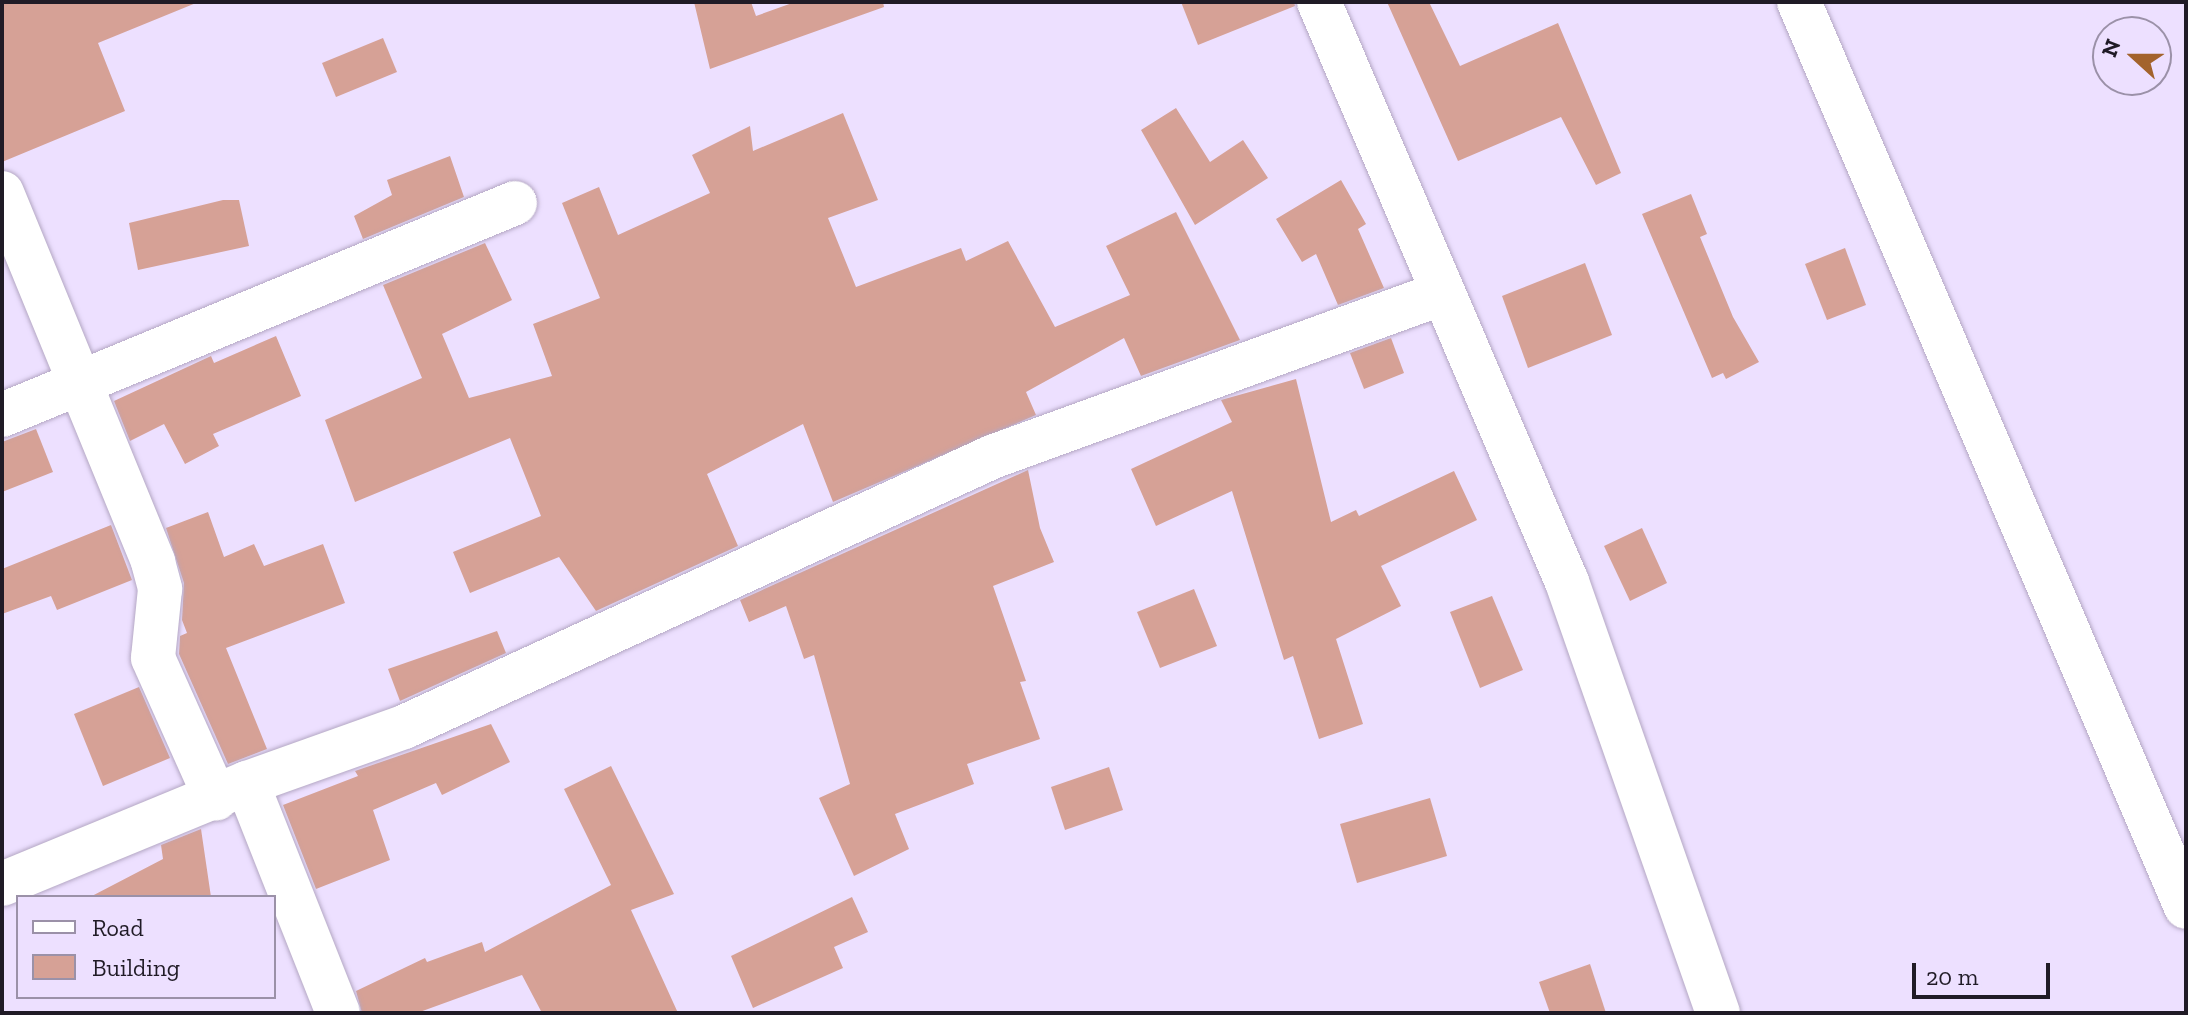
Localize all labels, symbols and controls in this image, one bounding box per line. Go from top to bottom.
north arrow [2092,16,2172,96]
text: N [2095,35,2127,61]
legend [16,895,276,999]
text: Road [92,913,144,942]
scale bar [1916,947,2054,997]
text: Building [92,953,180,982]
text: 20 m [1926,962,1978,991]

